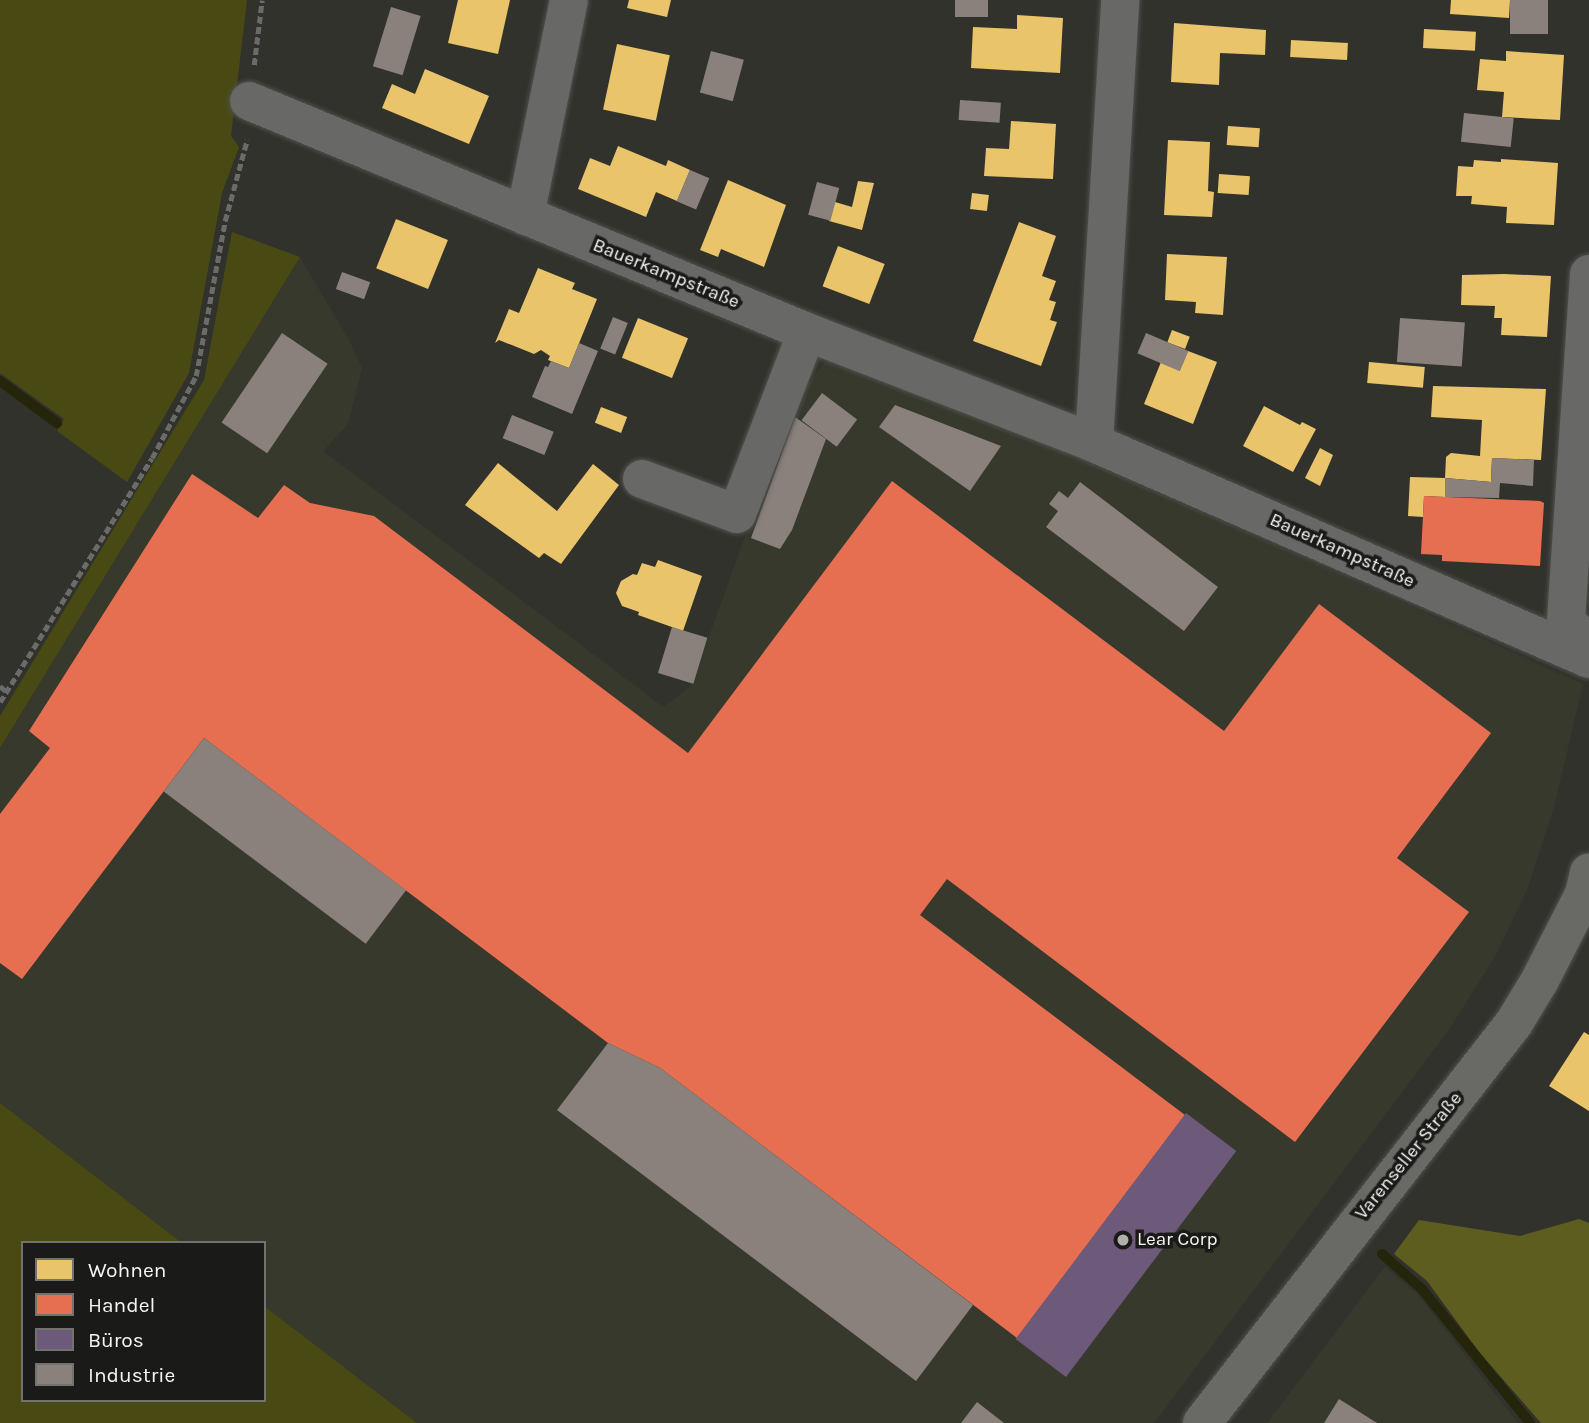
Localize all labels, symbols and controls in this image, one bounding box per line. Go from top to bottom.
street label: Bauerkampstraße [589,234,743,314]
street label: Bauerkampstraße [1266,509,1418,593]
street label: Varenseller Straße [1351,1088,1467,1224]
place label: Lear Corp [1137,1229,1217,1251]
marker: Lear Corp [1115,1232,1131,1248]
legend [21,1241,266,1402]
text: Wohnen [88,1258,166,1282]
text: Handel [88,1293,155,1317]
text: Büros [88,1328,144,1352]
text: Industrie [88,1363,175,1387]

